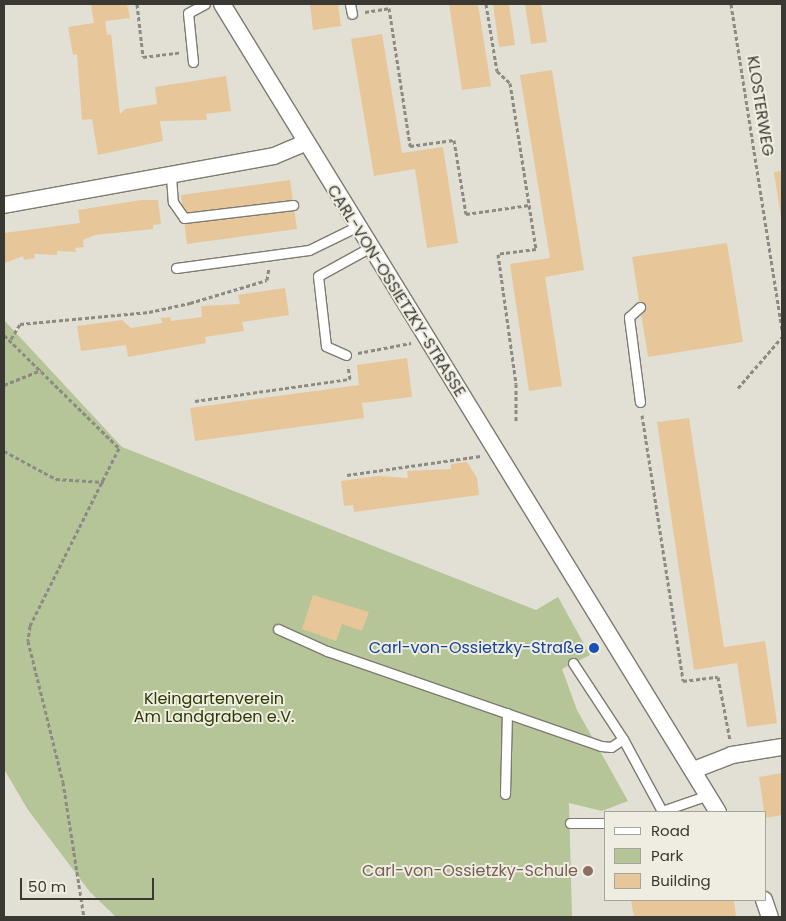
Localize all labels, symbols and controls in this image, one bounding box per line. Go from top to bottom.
street label: KLOSTERWEG [743,54,777,158]
street label: CARL-VON-OSSIETZKY-STRASSE [323,182,469,400]
place label: Carl-von-Ossietzky-Straße [369,638,584,658]
marker: Carl-von-Ossietzky-Straße [588,642,600,654]
park label: Kleingartenverein Am Landgraben e.V. [134,689,294,727]
legend [604,811,766,901]
text: Road [651,820,690,841]
text: Park [651,845,683,866]
place label: Carl-von-Ossietzky-Schule [362,861,578,881]
marker: Carl-von-Ossietzky-Schule [582,865,594,877]
scale bar [22,868,156,900]
text: Building [651,870,711,891]
text: 50 m [28,876,66,897]

